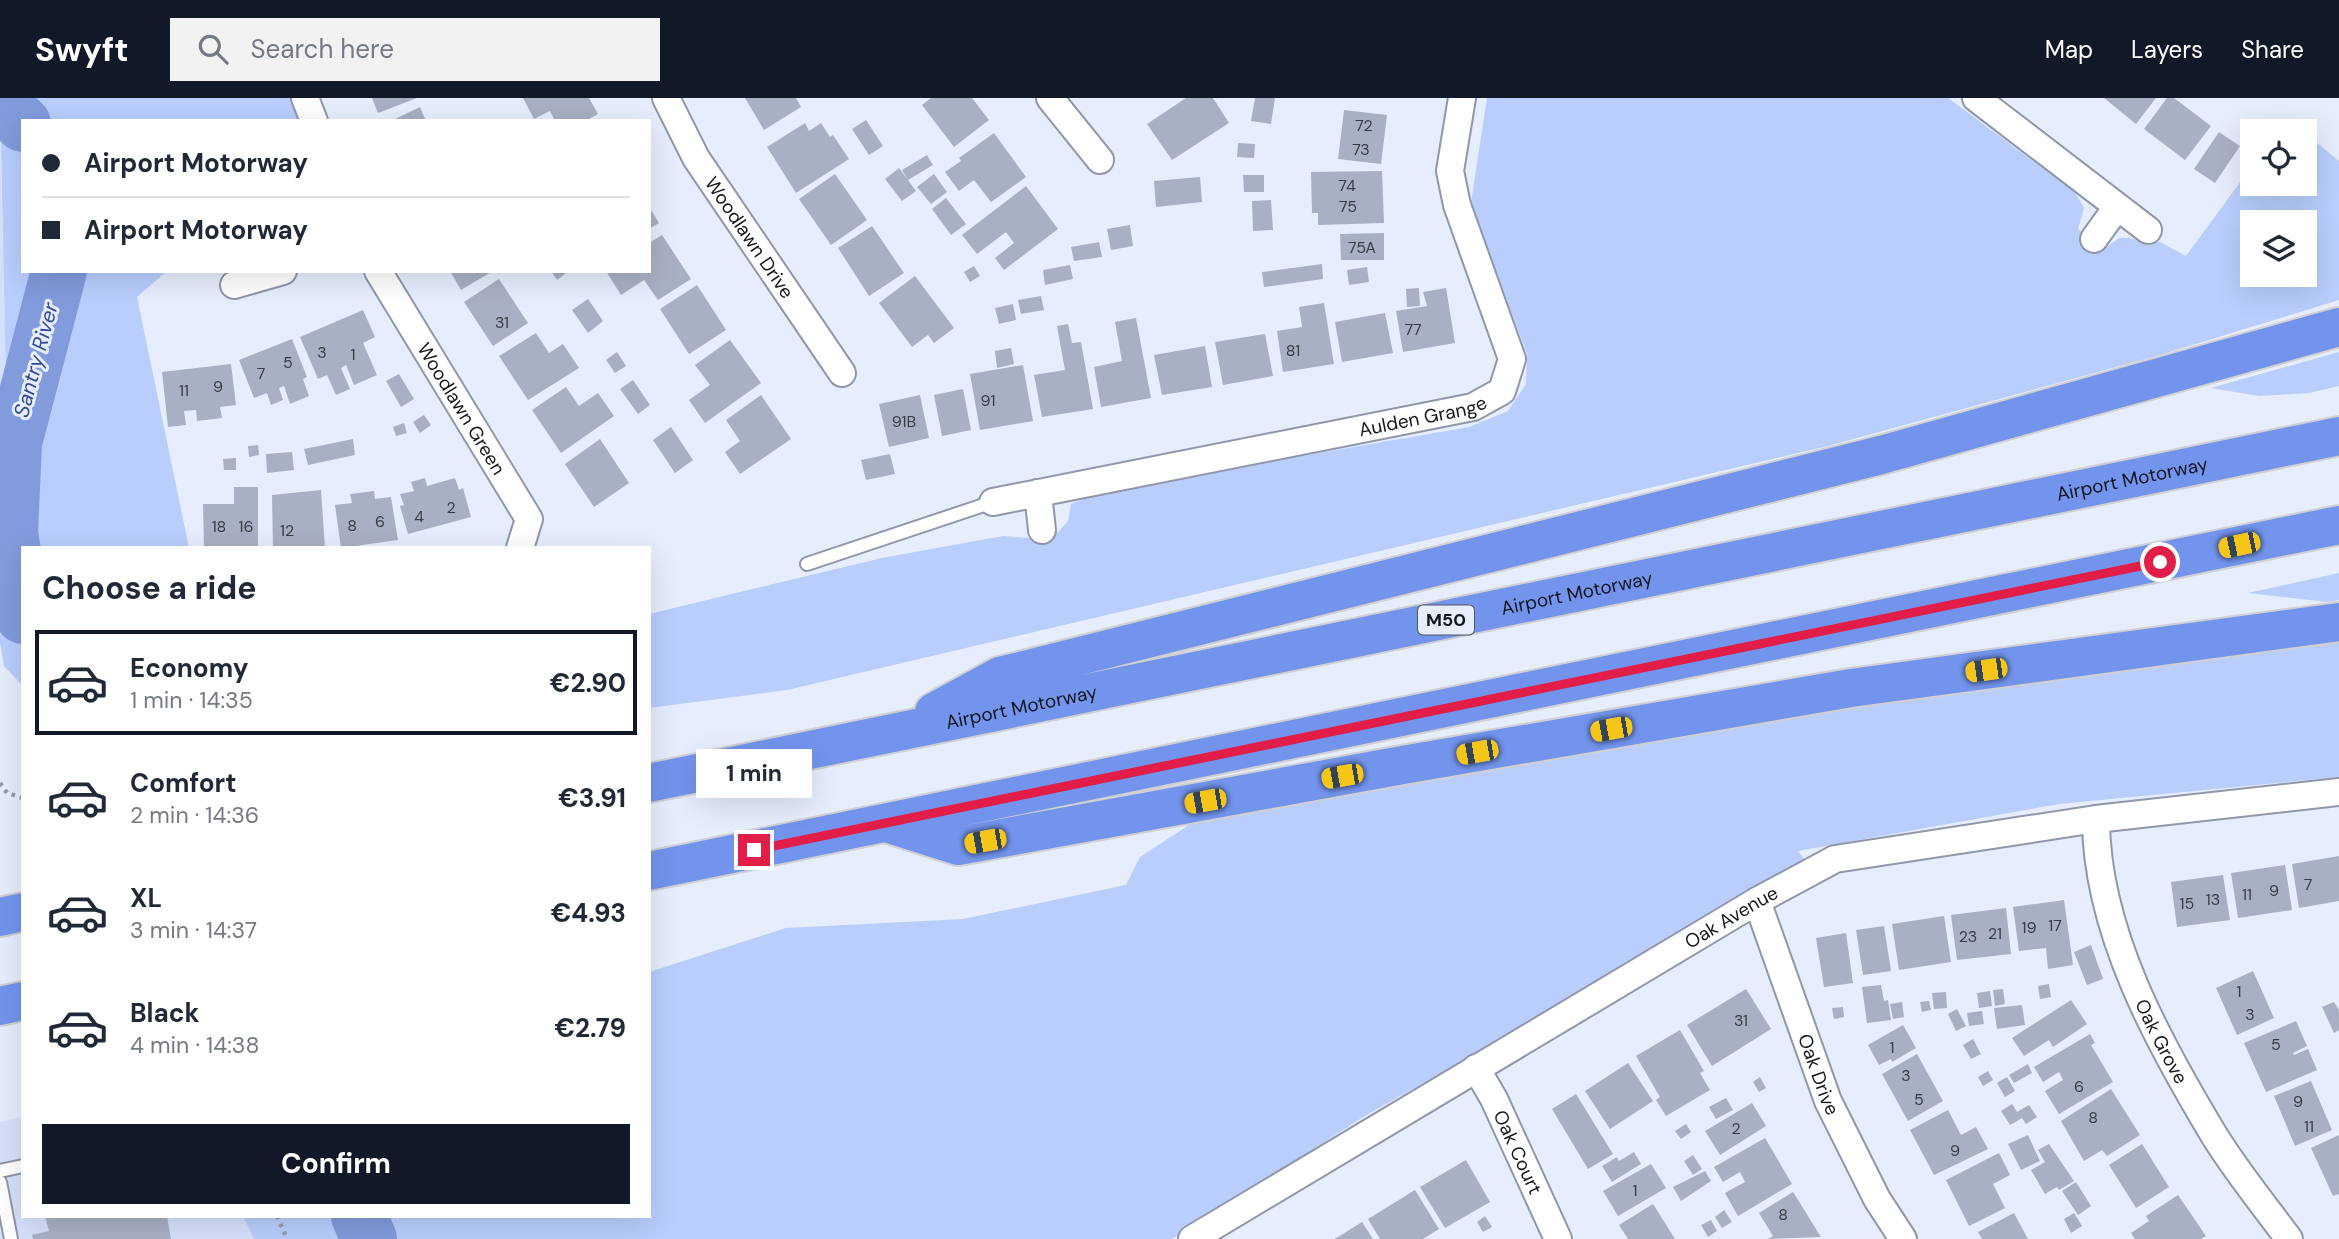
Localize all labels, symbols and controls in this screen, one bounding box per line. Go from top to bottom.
search box [170,18,660,81]
text: Swyft [35,28,128,71]
icon: search [194,30,232,68]
text: Search here [250,32,394,66]
text: Map [2045,34,2093,65]
text: Layers [2131,34,2203,65]
text: Share [2241,34,2304,65]
house number: 72 [1355,115,1373,136]
map controls [2240,119,2317,287]
button: locate [2240,119,2317,196]
house number: 73 [1352,139,1370,160]
text: Airport Motorway [84,146,308,180]
street label: Woodlawn Drive [699,172,800,303]
house number: 74 [1338,175,1356,196]
house number: 75 [1339,196,1357,217]
button: layers [2240,210,2317,287]
text: Airport Motorway [84,213,308,247]
house number: 75A [1348,237,1376,258]
water label: Santry River [7,298,65,420]
house number: 31 [495,312,509,333]
house number: 77 [1404,319,1422,340]
street label: Woodlawn Green [412,338,511,479]
house number: 81 [1286,340,1300,361]
house number: 3 [317,342,327,363]
house number: 1 [351,344,356,365]
house number: 5 [283,352,293,373]
house number: 7 [257,363,265,384]
house number: 9 [213,376,223,397]
house number: 11 [179,380,189,401]
house number: 91 [981,390,995,411]
street label: Aulden Grange [1357,390,1491,442]
house number: 91B [892,411,916,432]
street label: Airport Motorway [2054,451,2211,507]
house number: 2 [446,497,456,518]
house number: 4 [414,506,424,527]
house number: 6 [375,511,385,532]
house number: 8 [347,515,357,536]
house number: 18 [212,516,226,537]
house number: 16 [238,516,254,537]
house number: 12 [280,520,294,541]
car [2217,530,2262,560]
route start [2144,546,2176,578]
street label: Airport Motorway [1499,565,1655,621]
text: Choose a ride [42,567,257,609]
road number: M50 [1418,606,1474,634]
icon: car [46,651,109,714]
text: Economy [130,651,248,685]
car [1964,657,2009,683]
text: €2.90 [550,666,626,700]
street label: Airport Motorway [943,679,1100,735]
text: 1 min · 14:35 [130,685,253,715]
car [1589,715,1634,743]
car [1455,738,1500,766]
callout: 1 min [696,748,812,798]
text: 1 min [726,758,782,788]
car [1320,762,1365,790]
icon: car [46,766,109,829]
text: Comfort [130,766,236,800]
text: €3.91 [558,781,626,815]
car [1183,787,1228,815]
text: 2 min · 14:36 [130,800,259,830]
car [963,827,1008,855]
route end [738,834,770,866]
house number: 7 [2304,874,2312,895]
street label: Oak Avenue [1680,880,1782,955]
house number: 9 [2269,880,2279,901]
icon: car [46,881,109,944]
text: XL [130,881,162,915]
house number: 11 [2242,884,2252,905]
house number: 13 [2206,889,2220,910]
house number: 15 [2180,893,2194,914]
text: €4.93 [551,896,626,930]
text: 3 min · 14:37 [130,915,257,945]
house number: 17 [2048,915,2062,936]
house number: 19 [2021,917,2037,938]
house number: 21 [1988,923,2002,944]
house number: 23 [1959,926,1977,947]
house number: 1 [2237,981,2242,1002]
street label: Oak Grove [2129,995,2193,1088]
icon: car [46,996,109,1059]
text: Black [130,996,200,1030]
house number: 3 [2245,1004,2255,1025]
house number: 31 [1734,1010,1748,1031]
text: €2.79 [554,1011,626,1045]
text: 4 min · 14:38 [130,1030,259,1060]
street label: Oak Drive [1792,1030,1845,1119]
house number: 5 [2271,1034,2281,1055]
house number: 1 [1890,1037,1895,1058]
house number: 3 [1901,1065,1911,1086]
house number: 6 [2074,1076,2084,1097]
house number: 5 [1914,1089,1924,1110]
house number: 9 [2293,1091,2303,1112]
street label: Oak Court [1488,1106,1548,1198]
house number: 8 [2088,1107,2098,1128]
house number: 11 [2304,1116,2314,1137]
house number: 2 [1731,1118,1741,1139]
button: Confirm [42,1124,630,1204]
house number: 9 [1950,1140,1960,1161]
house number: 1 [1633,1180,1638,1201]
house number: 8 [1778,1204,1788,1225]

